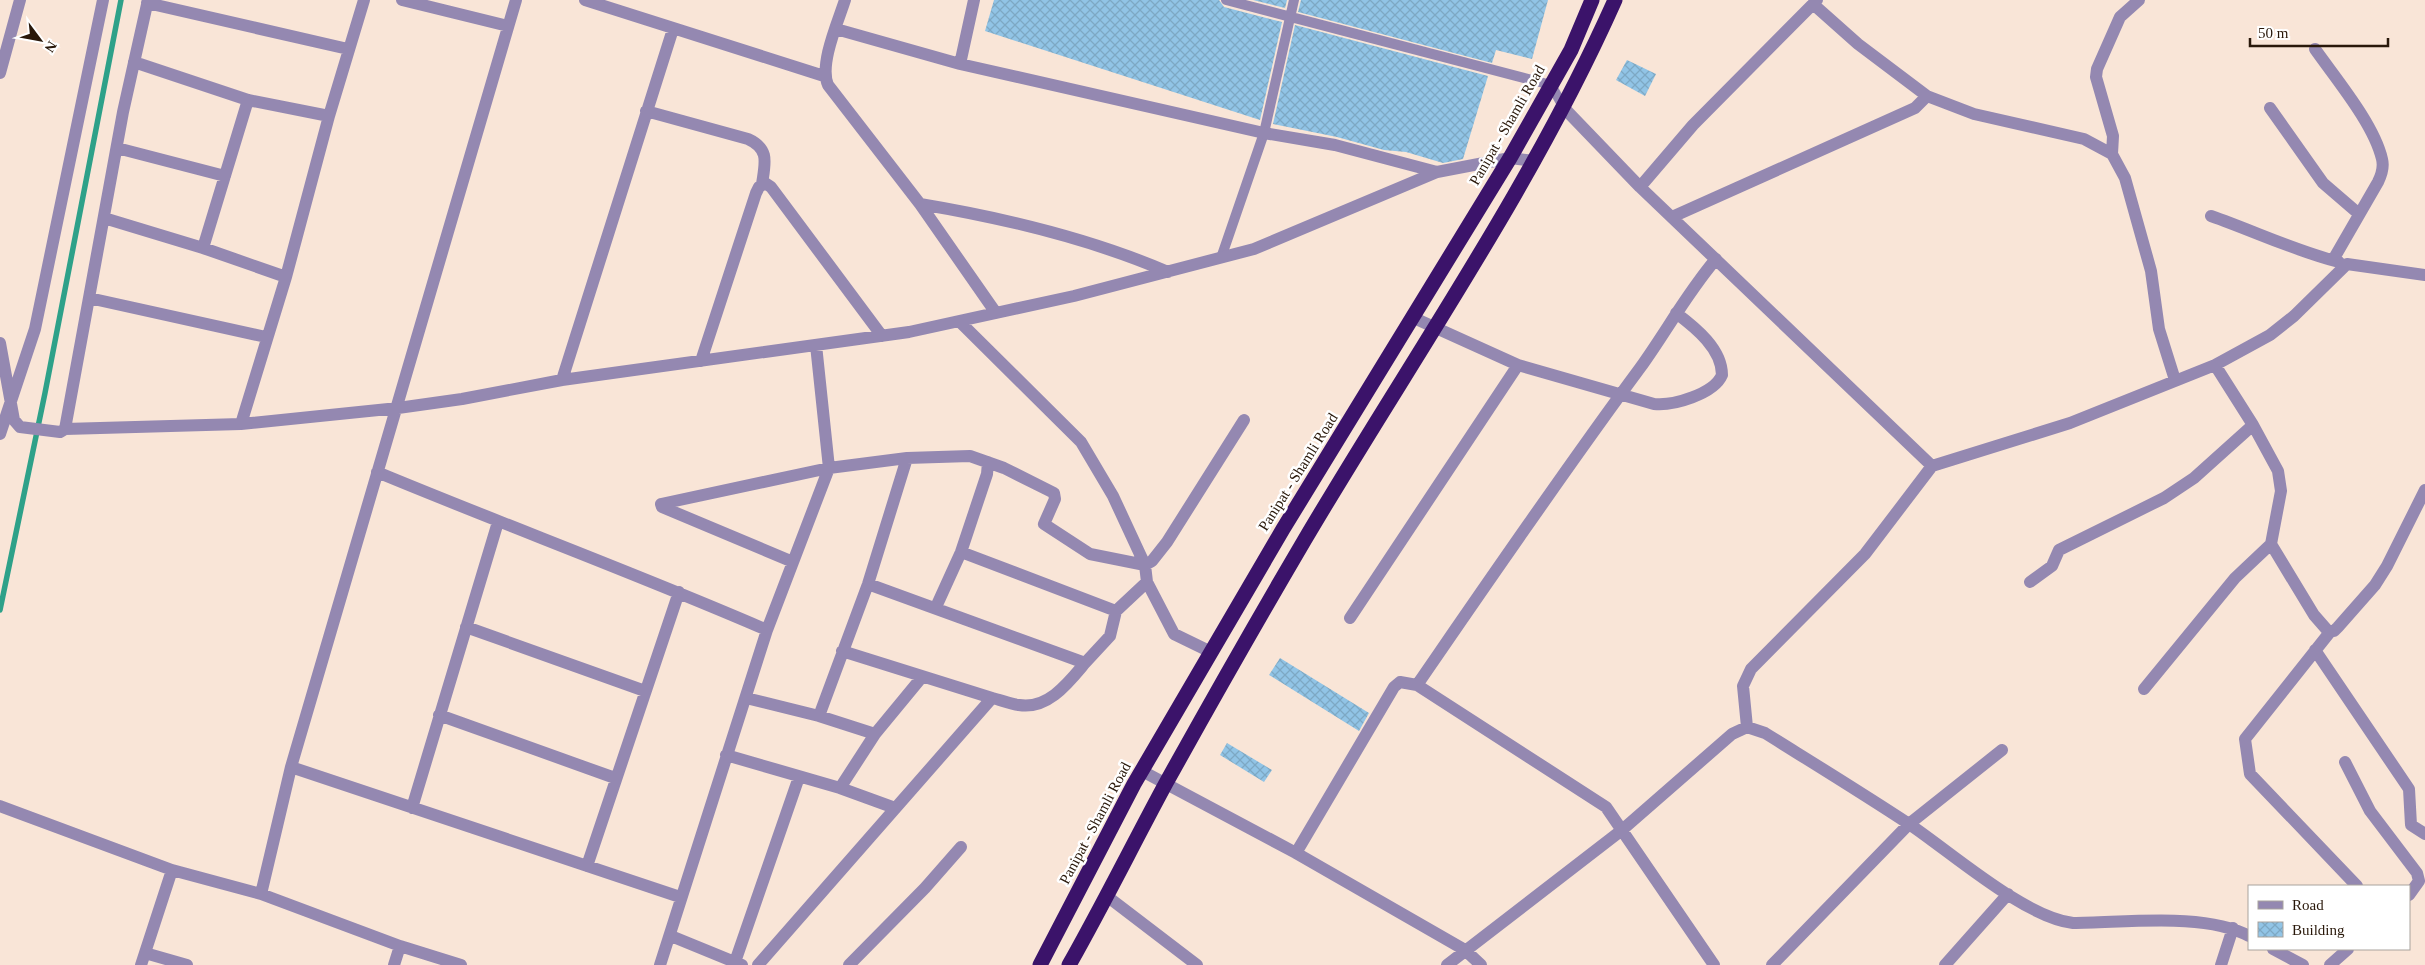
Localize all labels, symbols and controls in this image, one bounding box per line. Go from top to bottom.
north arrow [15,15,65,65]
scale bar [2250,15,2388,47]
text: 50 m [2258,25,2289,41]
text: N [42,38,60,55]
street label: Panipat - Shamli Road [1466,62,1548,188]
street label: Panipat - Shamli Road [1255,410,1341,534]
street label: Panipat - Shamli Road [1056,759,1134,887]
legend [2248,885,2410,950]
text: Road [2292,897,2324,913]
text: Building [2292,922,2345,938]

